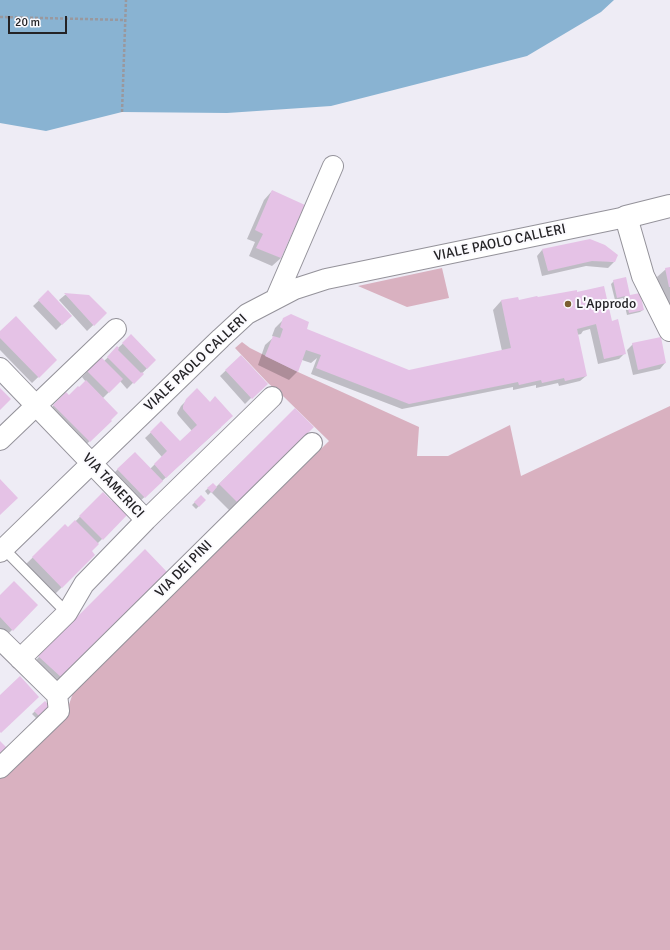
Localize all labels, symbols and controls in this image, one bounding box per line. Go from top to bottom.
scale bar [10,8,69,34]
text: 20 m [15,15,40,30]
street label: VIALE PAOLO CALLERI [432,221,568,265]
place label: L'Approdo [576,296,636,312]
marker: L'Approdo [563,299,573,309]
street label: VIALE PAOLO CALLERI [141,311,251,415]
street label: VIA TAMERICI [79,450,147,522]
street label: VIA DEI PINI [152,537,216,601]

